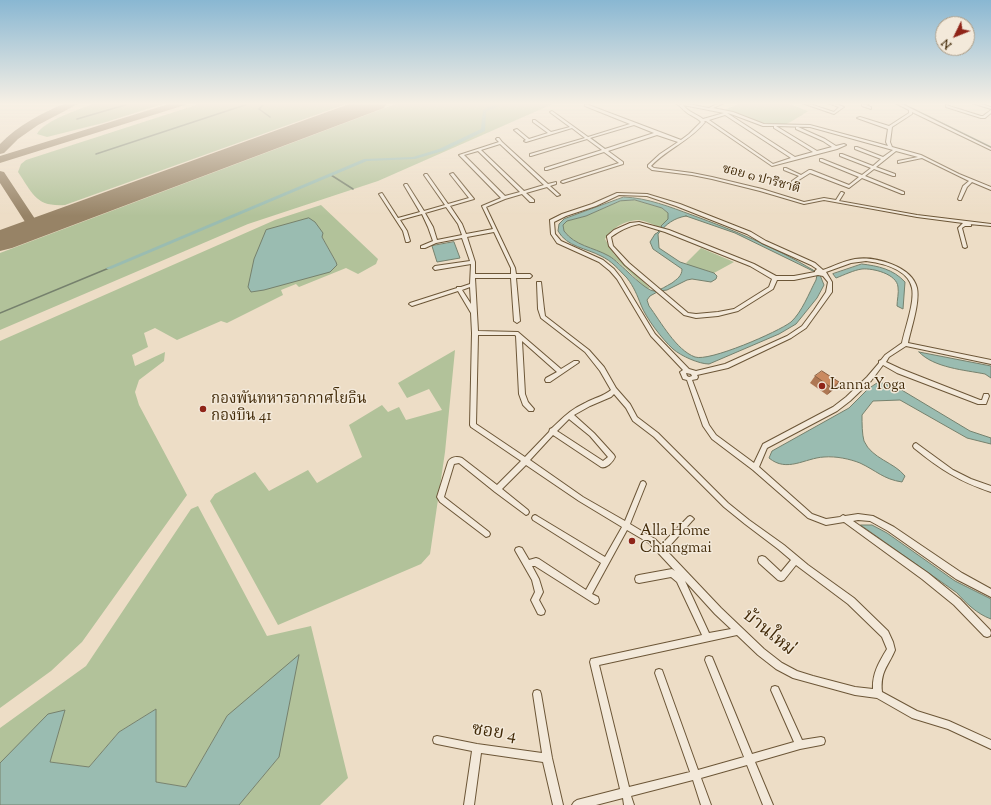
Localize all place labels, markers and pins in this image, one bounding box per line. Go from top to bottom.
place label: Lanna Yoga [830,377,905,395]
marker: Lanna Yoga [817,381,827,391]
place label: กองพันทหารอากาศโยธิน กองบิน 41 [211,391,367,426]
marker: กองพันทหารอากาศโยธิน กองบิน 41 [198,404,208,414]
place label: Alla Home Chiangmai [640,523,712,558]
marker: Alla Home Chiangmai [627,536,637,546]

